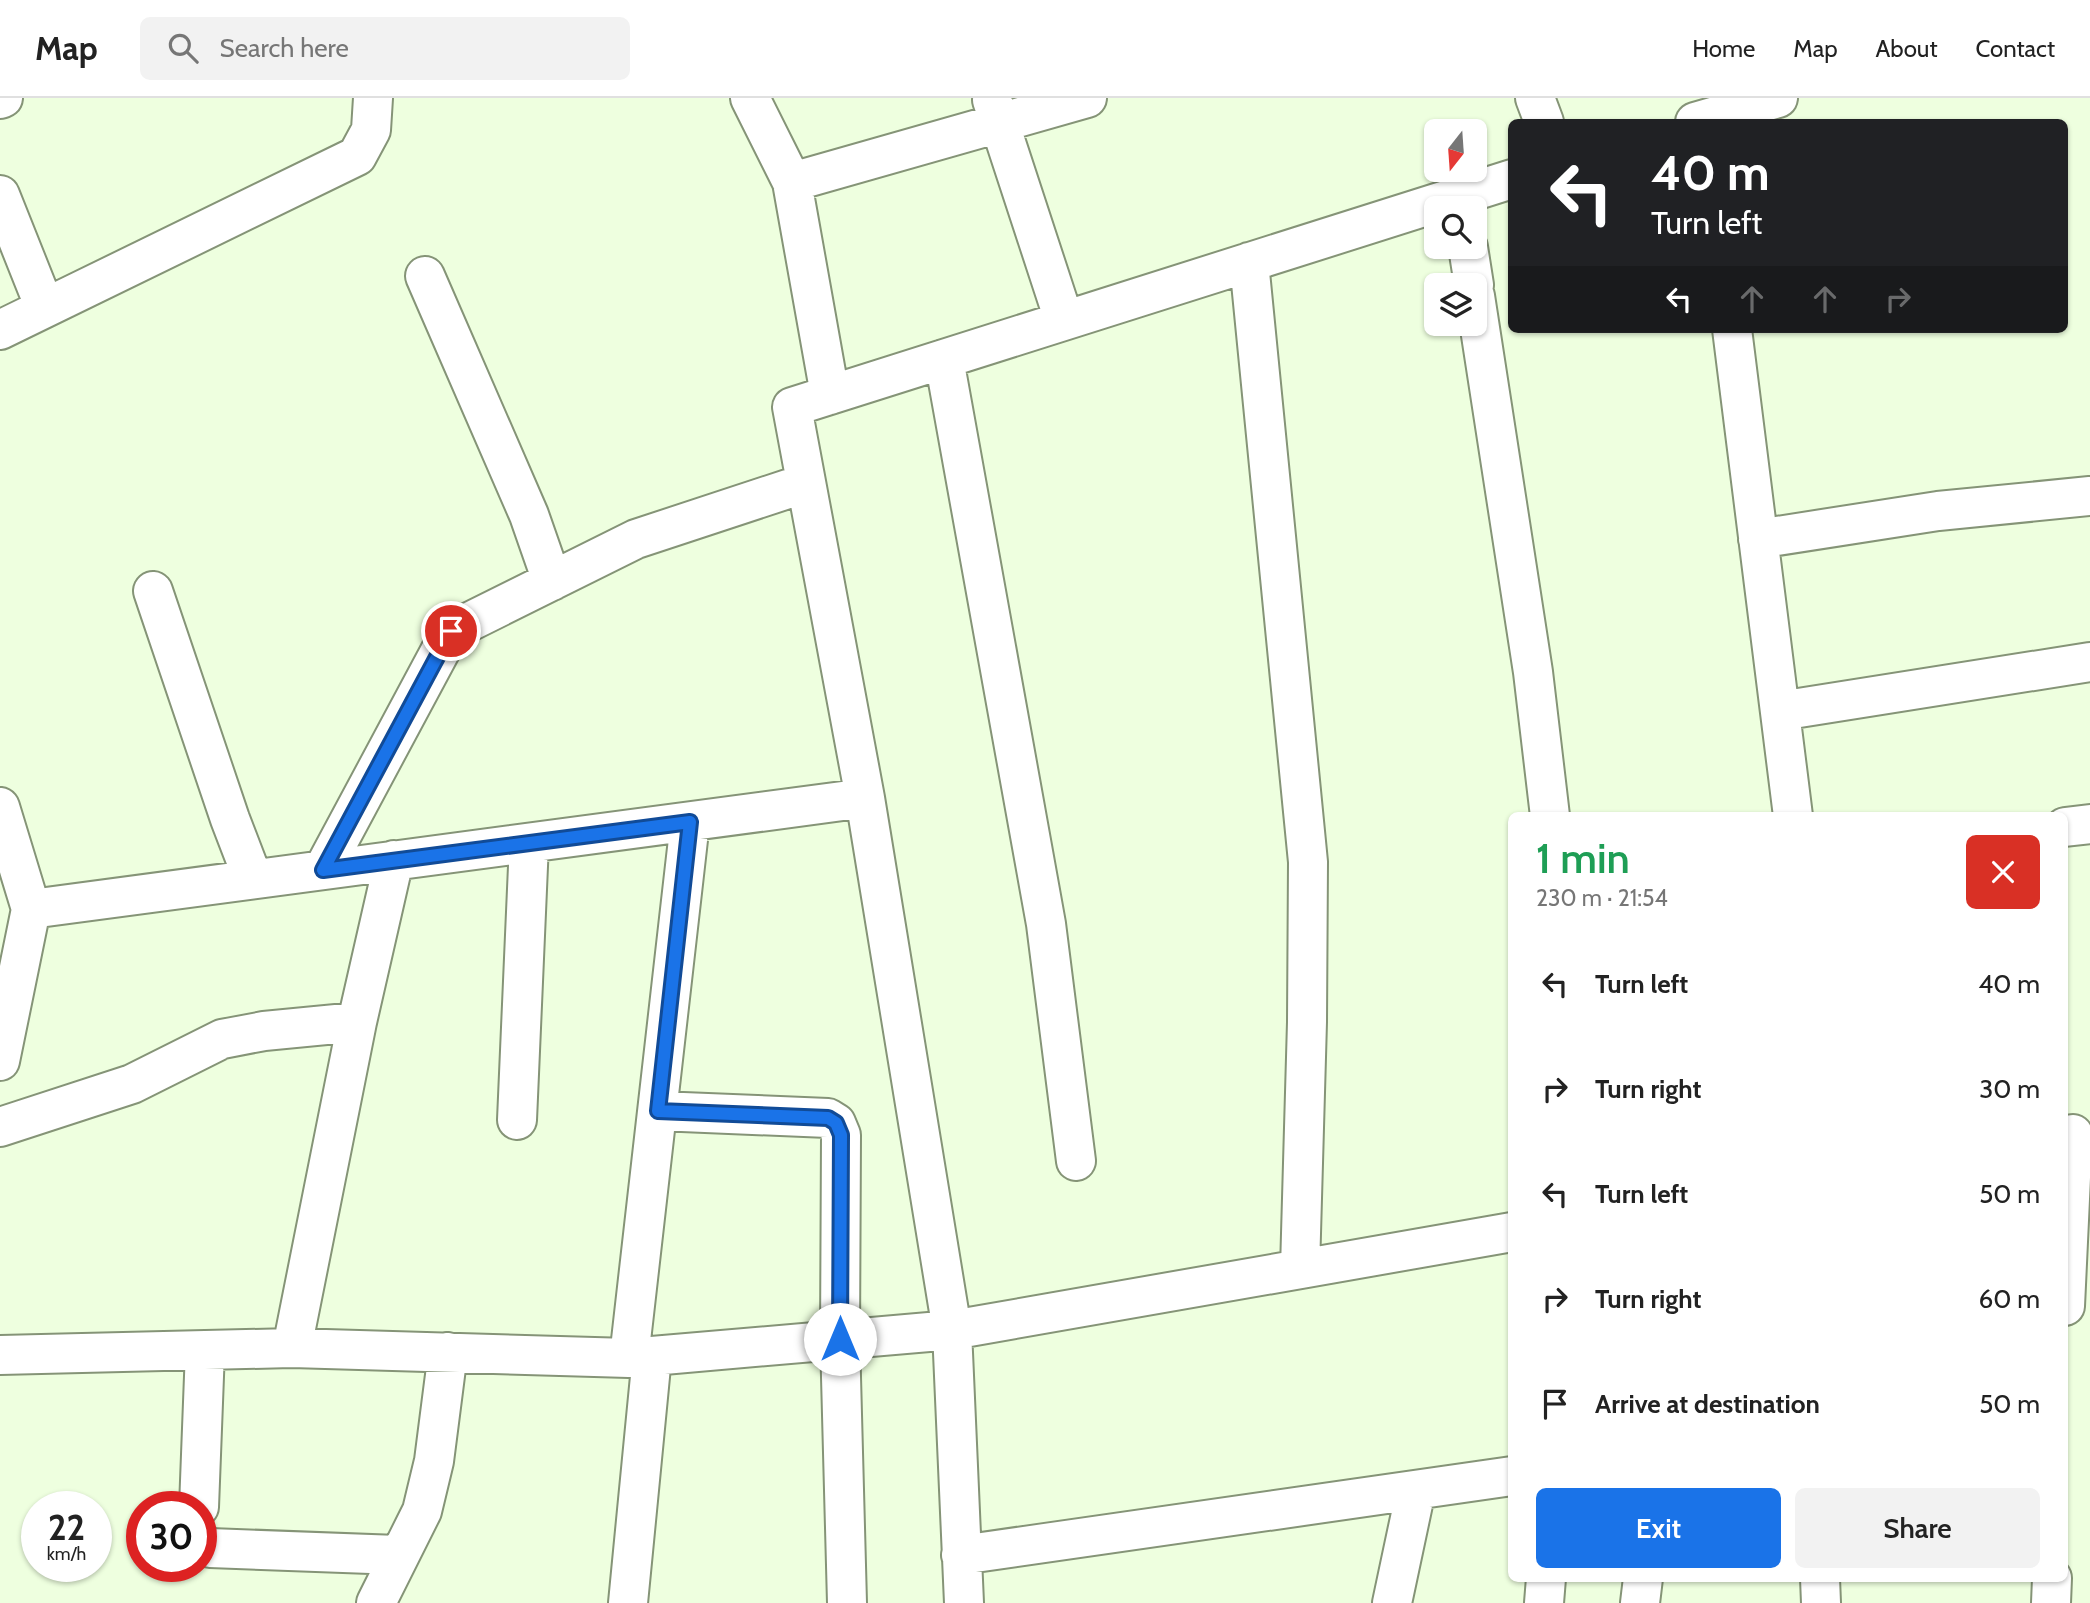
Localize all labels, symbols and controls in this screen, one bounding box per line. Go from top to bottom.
search box [140,17,630,80]
text: Map [35,28,98,68]
icon: search [164,29,202,67]
text: Search here [220,32,349,64]
text: Home [1692,34,1755,63]
text: Map [1793,34,1838,63]
text: About [1876,34,1938,63]
text: Contact [1976,34,2055,63]
north arrow [1424,119,1488,182]
map controls [1424,119,1487,336]
text: 40 m [1651,143,1770,202]
icon: left [1536,147,1627,238]
button: search [1424,196,1487,259]
text: Turn left [1651,203,1762,242]
button: layers [1424,273,1487,336]
icon: left [1660,280,1698,318]
icon: ahead [1733,280,1771,318]
icon: ahead [1806,280,1844,318]
icon: right [1879,280,1917,318]
pin [421,601,481,661]
icon: arrive [432,612,470,650]
text: 1 min [1536,832,1630,884]
button: close [1966,835,2040,909]
text: 230 m · 21:54 [1536,884,1668,912]
icon: left [1536,965,1574,1003]
text: Turn left [1595,968,1688,1000]
text: 40 m [1978,968,2040,1000]
icon: right [1536,1070,1574,1108]
text: Turn right [1595,1073,1701,1105]
text: 30 m [1979,1073,2040,1105]
icon: left [1536,1175,1574,1213]
text: Turn left [1595,1178,1688,1210]
text: 50 m [1979,1178,2040,1210]
icon: right [1536,1280,1574,1318]
text: Turn right [1595,1283,1701,1315]
text: 60 m [1978,1283,2040,1315]
position arrow [803,1302,877,1376]
icon: arrive [1536,1385,1574,1423]
text: Arrive at destination [1595,1388,1820,1420]
text: 50 m [1979,1388,2040,1420]
button: Exit [1536,1488,1781,1568]
button: Share [1795,1488,2040,1568]
speed limit sign: 30 [126,1491,217,1582]
text: 22 [48,1506,85,1549]
text: km/h [47,1543,86,1565]

